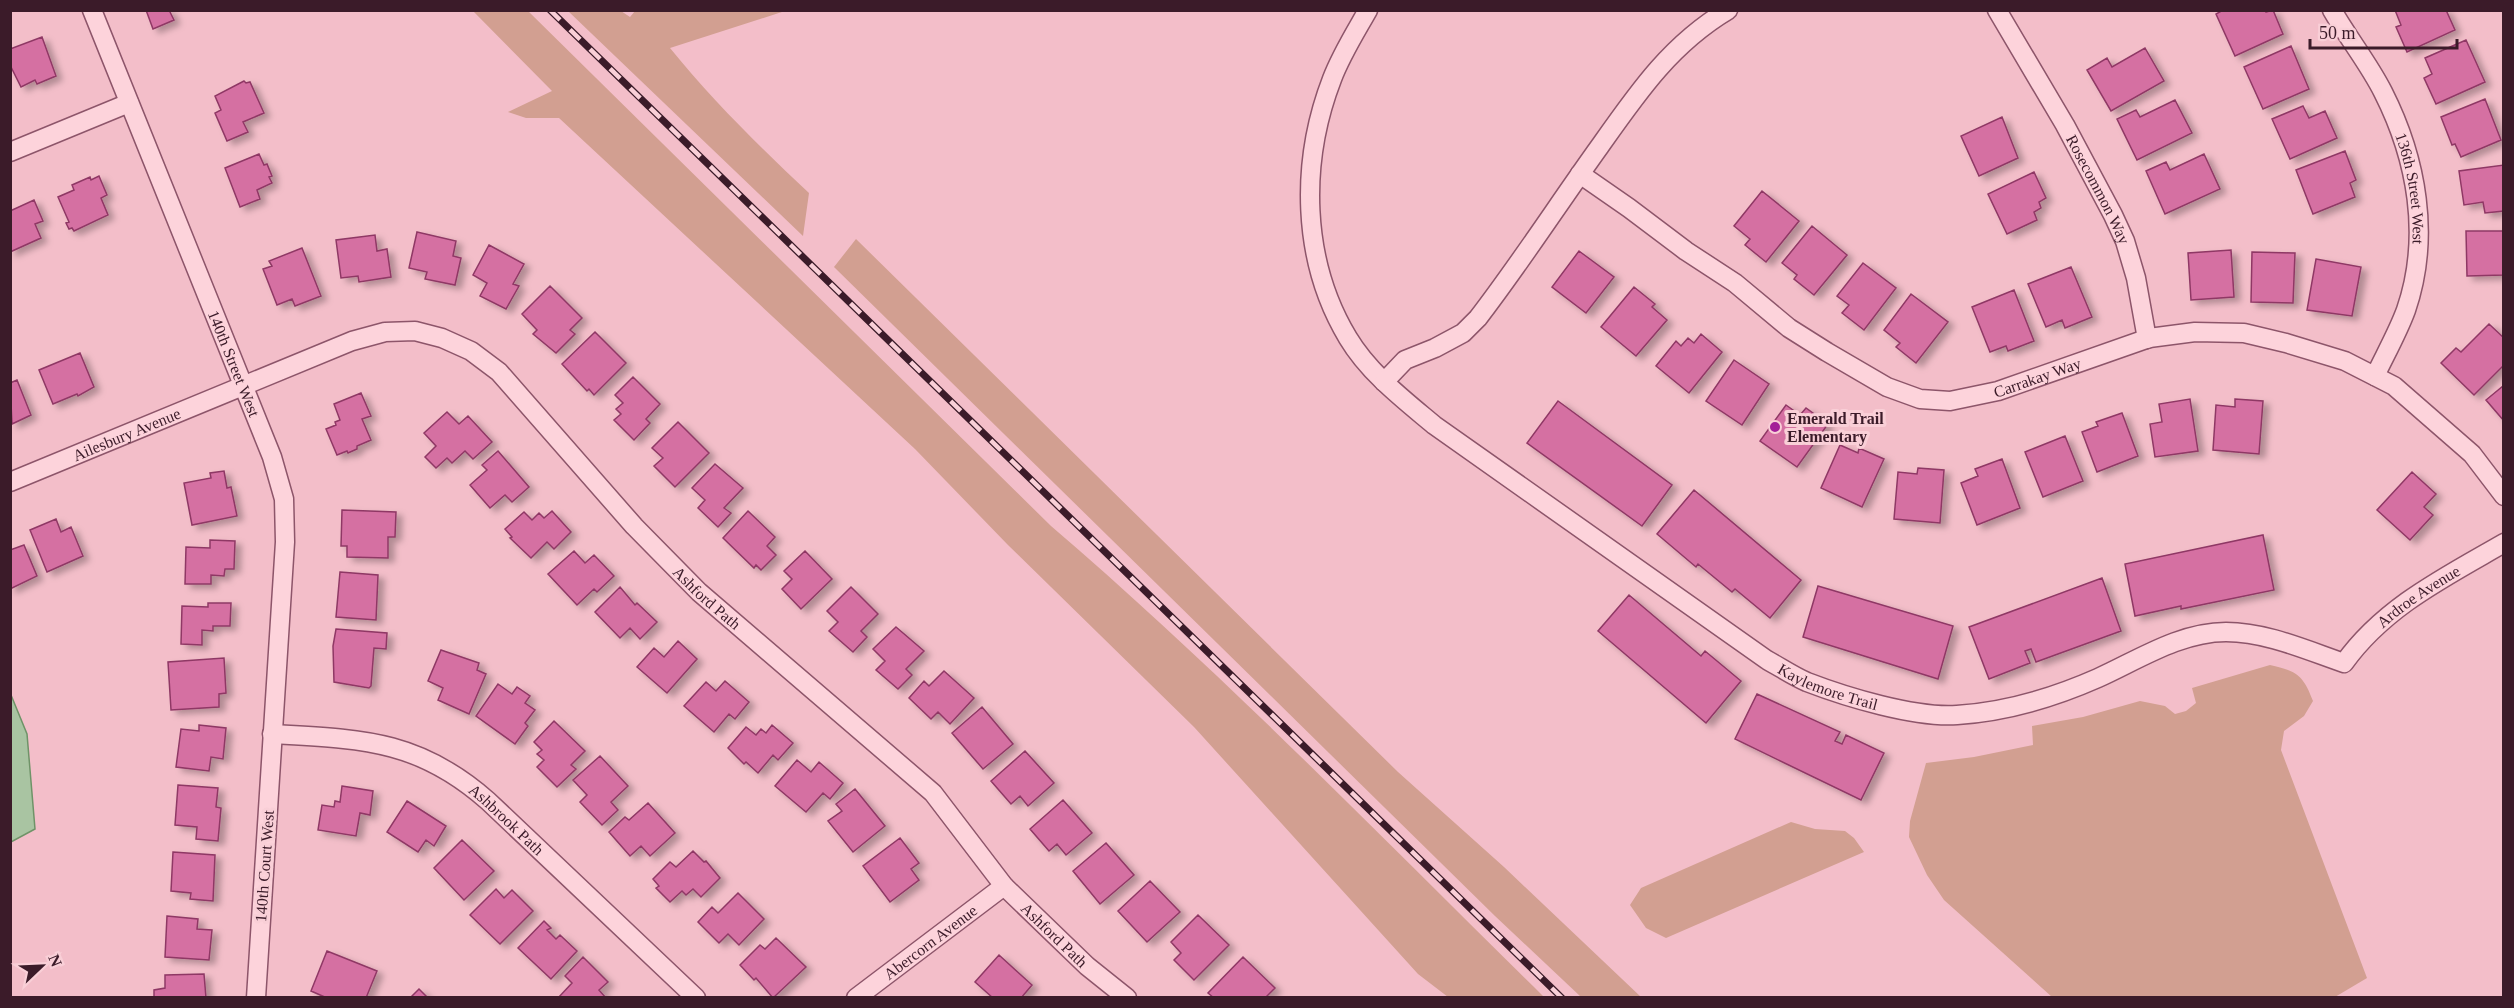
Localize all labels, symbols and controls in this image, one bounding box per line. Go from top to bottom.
scale bar [2310,12,2457,50]
text: 50 m [2319,23,2356,43]
street label: 136th Street West [2392,131,2427,245]
street label: Rosecommon Way [2063,132,2133,247]
street label: 140th Street West [205,308,263,420]
street label: Carrakay Way [1991,355,2084,401]
street label: Ailesbury Avenue [70,405,183,464]
place label: Emerald Trail Elementary [1787,410,1884,446]
marker: Emerald Trail Elementary [1768,420,1782,434]
street label: Ardroe Avenue [2374,562,2463,631]
street label: Ashford Path [670,563,744,633]
street label: Kaylemore Trail [1775,660,1880,713]
street label: Ashbrook Path [466,781,547,858]
street label: 140th Court West [252,809,277,923]
street label: Ashford Path [1018,900,1091,971]
street label: Abercorn Avenue [881,902,980,983]
north arrow [12,936,72,996]
text: N [45,952,66,969]

